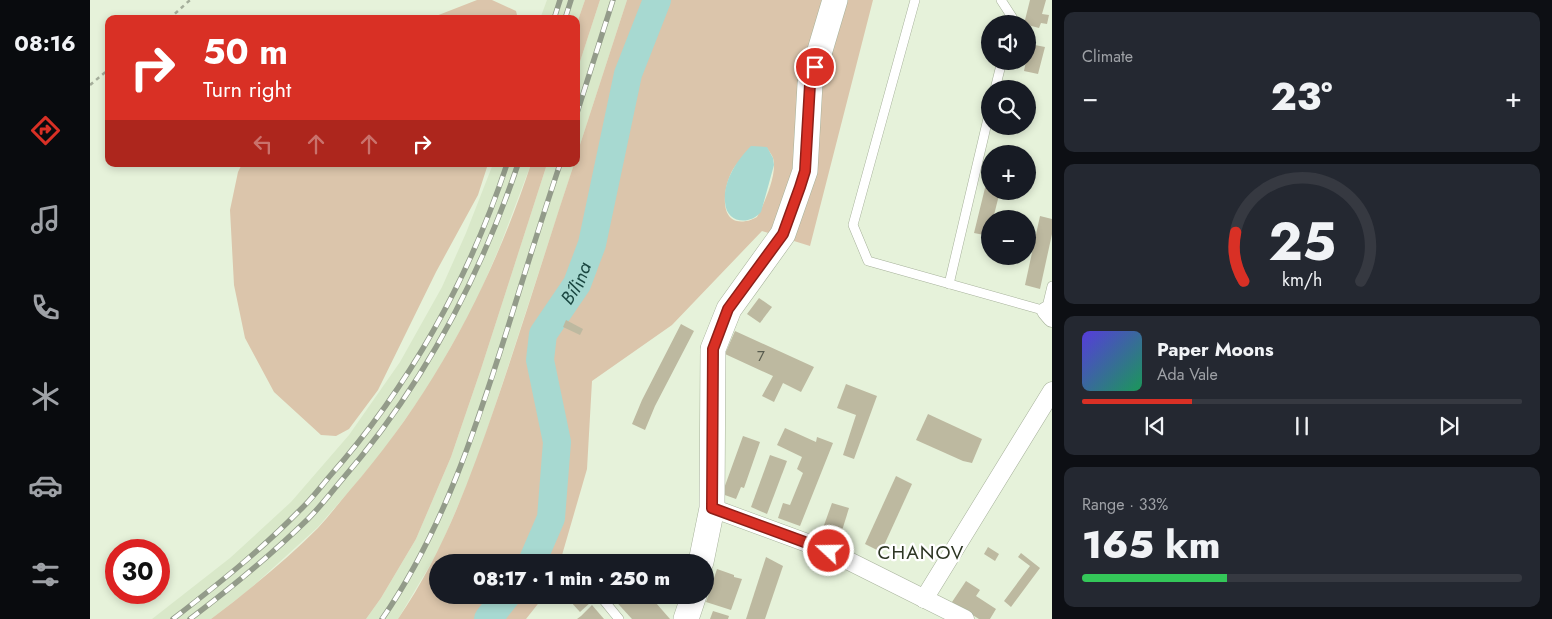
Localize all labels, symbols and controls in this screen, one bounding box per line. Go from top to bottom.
map controls [981,15,1036,265]
button: sound [981,15,1036,70]
text: 08:16 [14,27,76,59]
text: 50 m [203,27,288,77]
icon: right [120,35,185,100]
text: Climate [1082,45,1133,68]
pin [794,46,836,88]
icon: arrive [801,53,829,81]
text: 23° [1271,69,1333,124]
text: Turn right [203,73,291,105]
text: − [1082,77,1099,118]
text: + [1505,77,1522,118]
button: search [981,80,1036,135]
icon: directions [28,113,63,148]
icon: left [249,130,277,158]
icon: ahead [302,130,330,158]
icon: ahead [355,130,383,158]
icon: right [408,130,436,158]
button: + [981,145,1036,200]
icon: music [28,202,63,237]
text: 25 [1268,204,1336,280]
button: − [981,210,1036,265]
water label: Bílina [554,258,598,310]
text: km/h [1282,267,1322,293]
icon: phone [28,290,63,325]
text: Paper Moons [1157,336,1274,363]
house number: 7 [757,345,765,367]
text: Ada Vale [1157,363,1218,386]
icon: climate [28,379,63,414]
icon: previous [1141,412,1169,440]
icon: pause [1288,412,1316,440]
icon: next [1435,412,1463,440]
icon: car [28,468,63,503]
text: Range · 33% [1082,493,1168,516]
text: 165 km [1082,517,1220,572]
position arrow [802,524,854,576]
speed limit sign: 30 [105,539,170,604]
district label: CHANOV [878,539,964,566]
icon: filters [28,557,63,592]
text: 08:17 · 1 min · 250 m [473,565,670,592]

